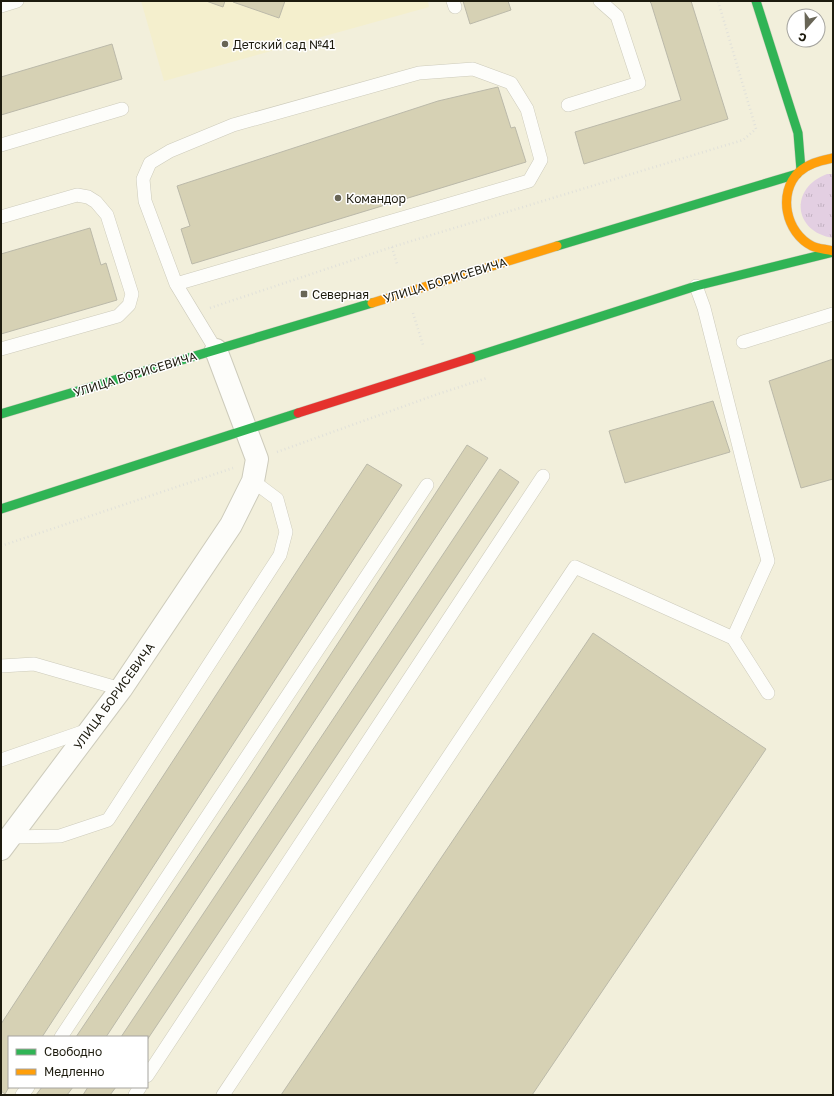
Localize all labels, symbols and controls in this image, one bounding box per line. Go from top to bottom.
north arrow [786,8,826,48]
text: С [796,30,808,45]
place label: Детский сад №41 [233,37,335,52]
marker: Детский сад №41 [220,39,230,49]
place label: Командор [346,191,406,206]
marker: Командор [333,193,343,203]
street label: УЛИЦА БОРИСЕВИЧА [382,254,508,306]
place label: Северная [312,287,369,302]
marker: Северная [299,289,309,299]
street label: УЛИЦА БОРИСЕВИЧА [72,348,198,400]
street label: УЛИЦА БОРИСЕВИЧА [70,640,158,752]
legend [8,1036,148,1088]
text: Свободно [44,1044,102,1059]
text: Медленно [44,1064,104,1079]

